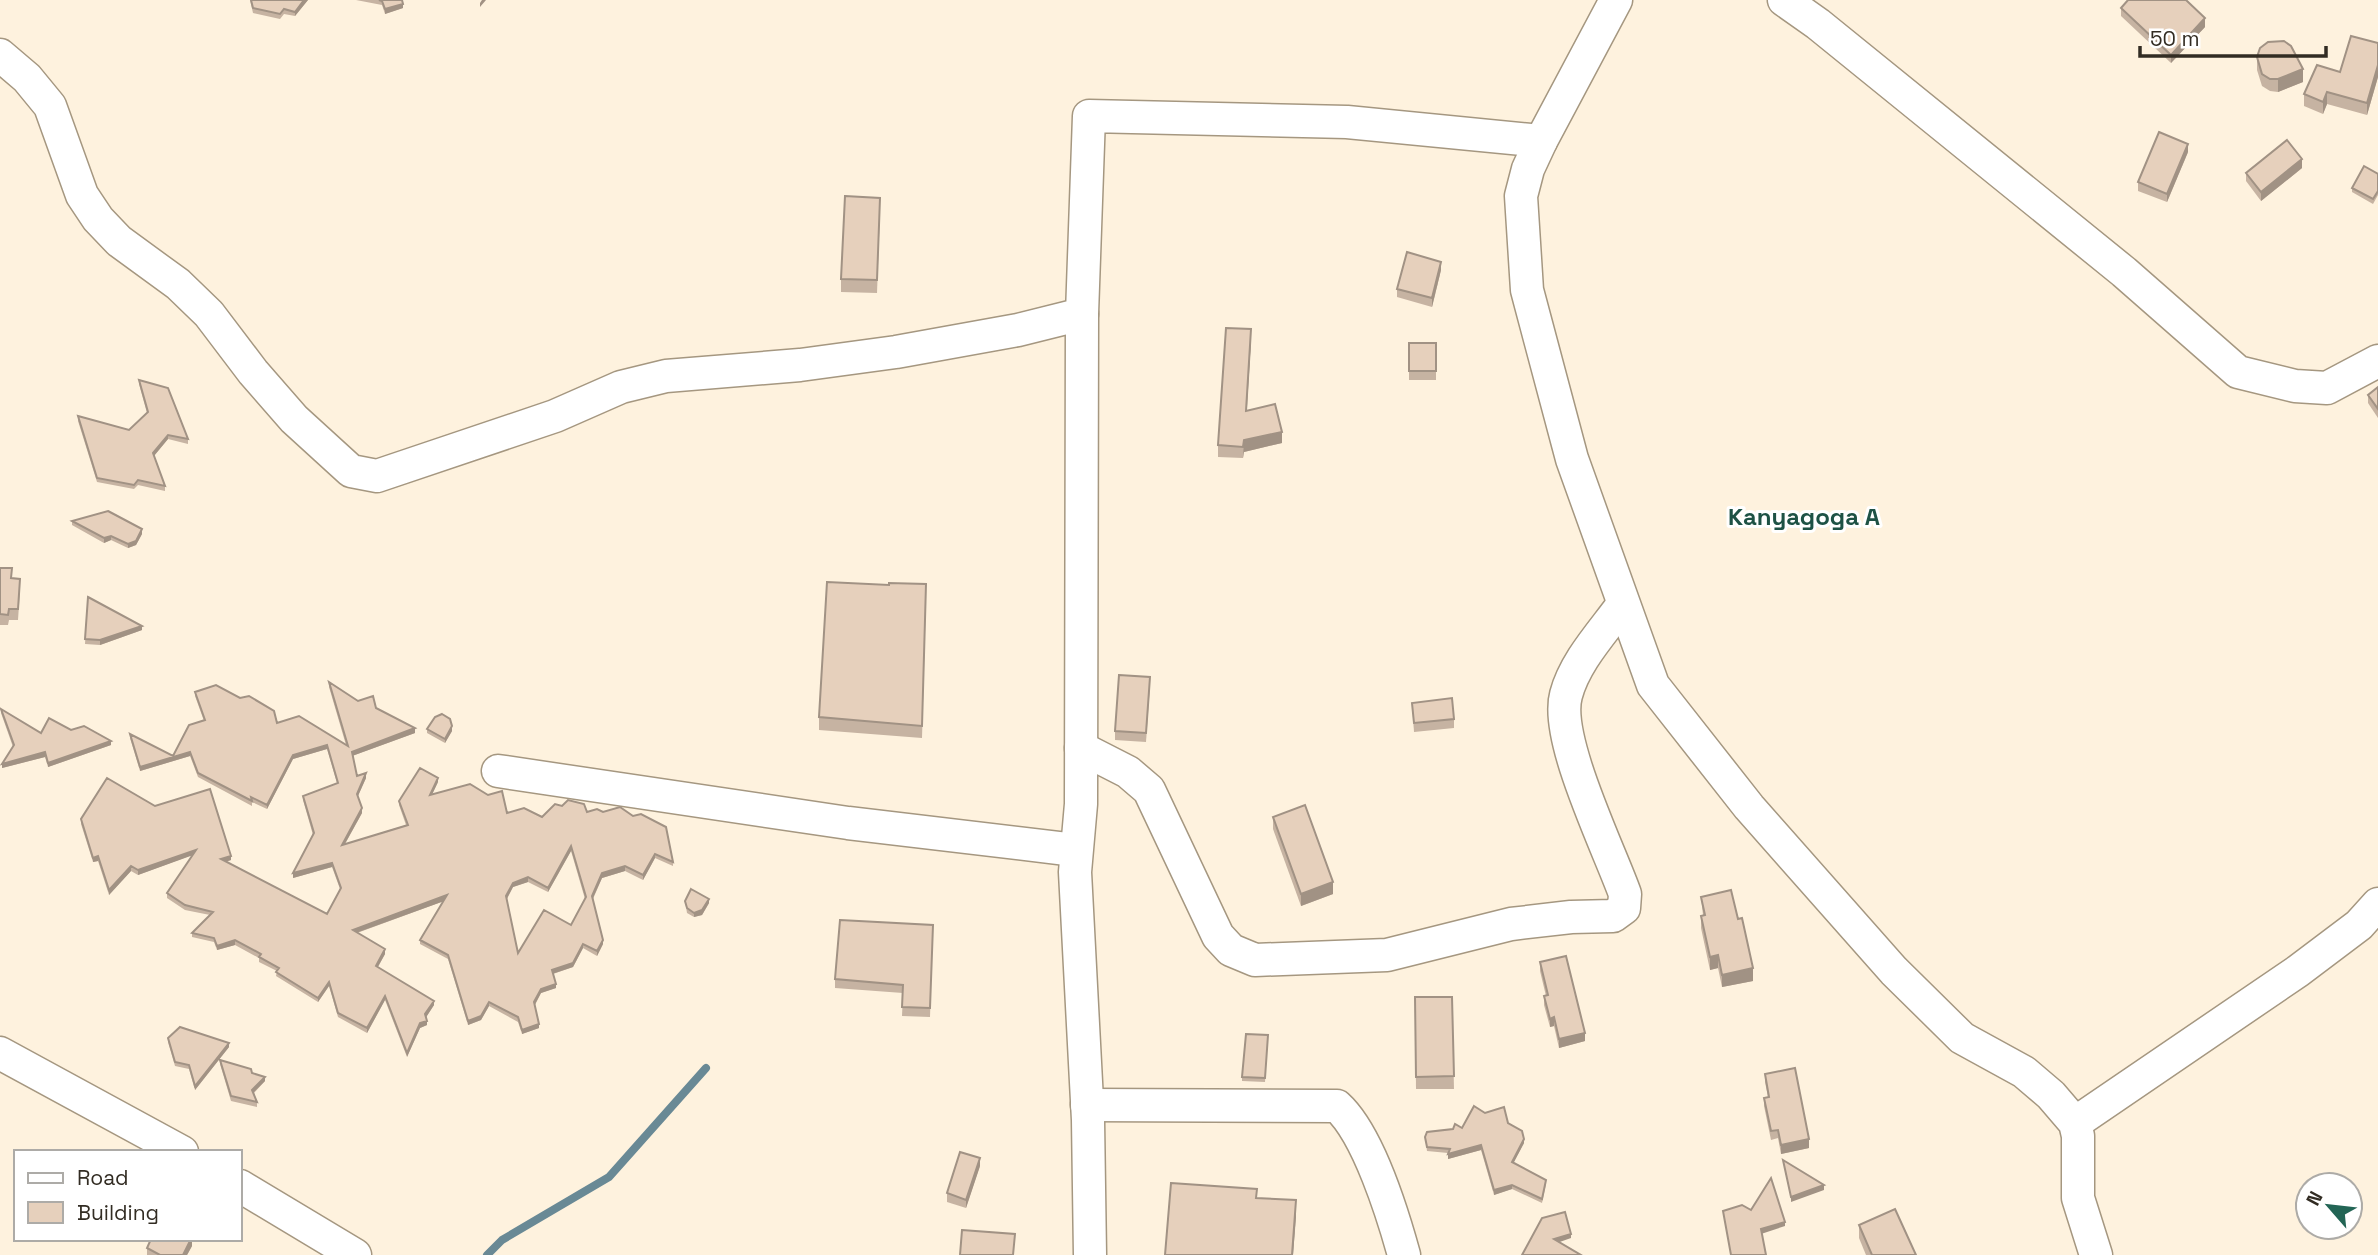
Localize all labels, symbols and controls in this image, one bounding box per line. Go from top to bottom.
scale bar [2140,14,2326,58]
text: 50 m [2150,25,2200,52]
district label: Kanyagoga A [1728,501,1880,532]
legend [14,1150,242,1241]
text: Road [77,1164,129,1191]
north arrow [2294,1171,2364,1241]
text: N [2300,1187,2328,1210]
text: Building [77,1199,159,1226]

